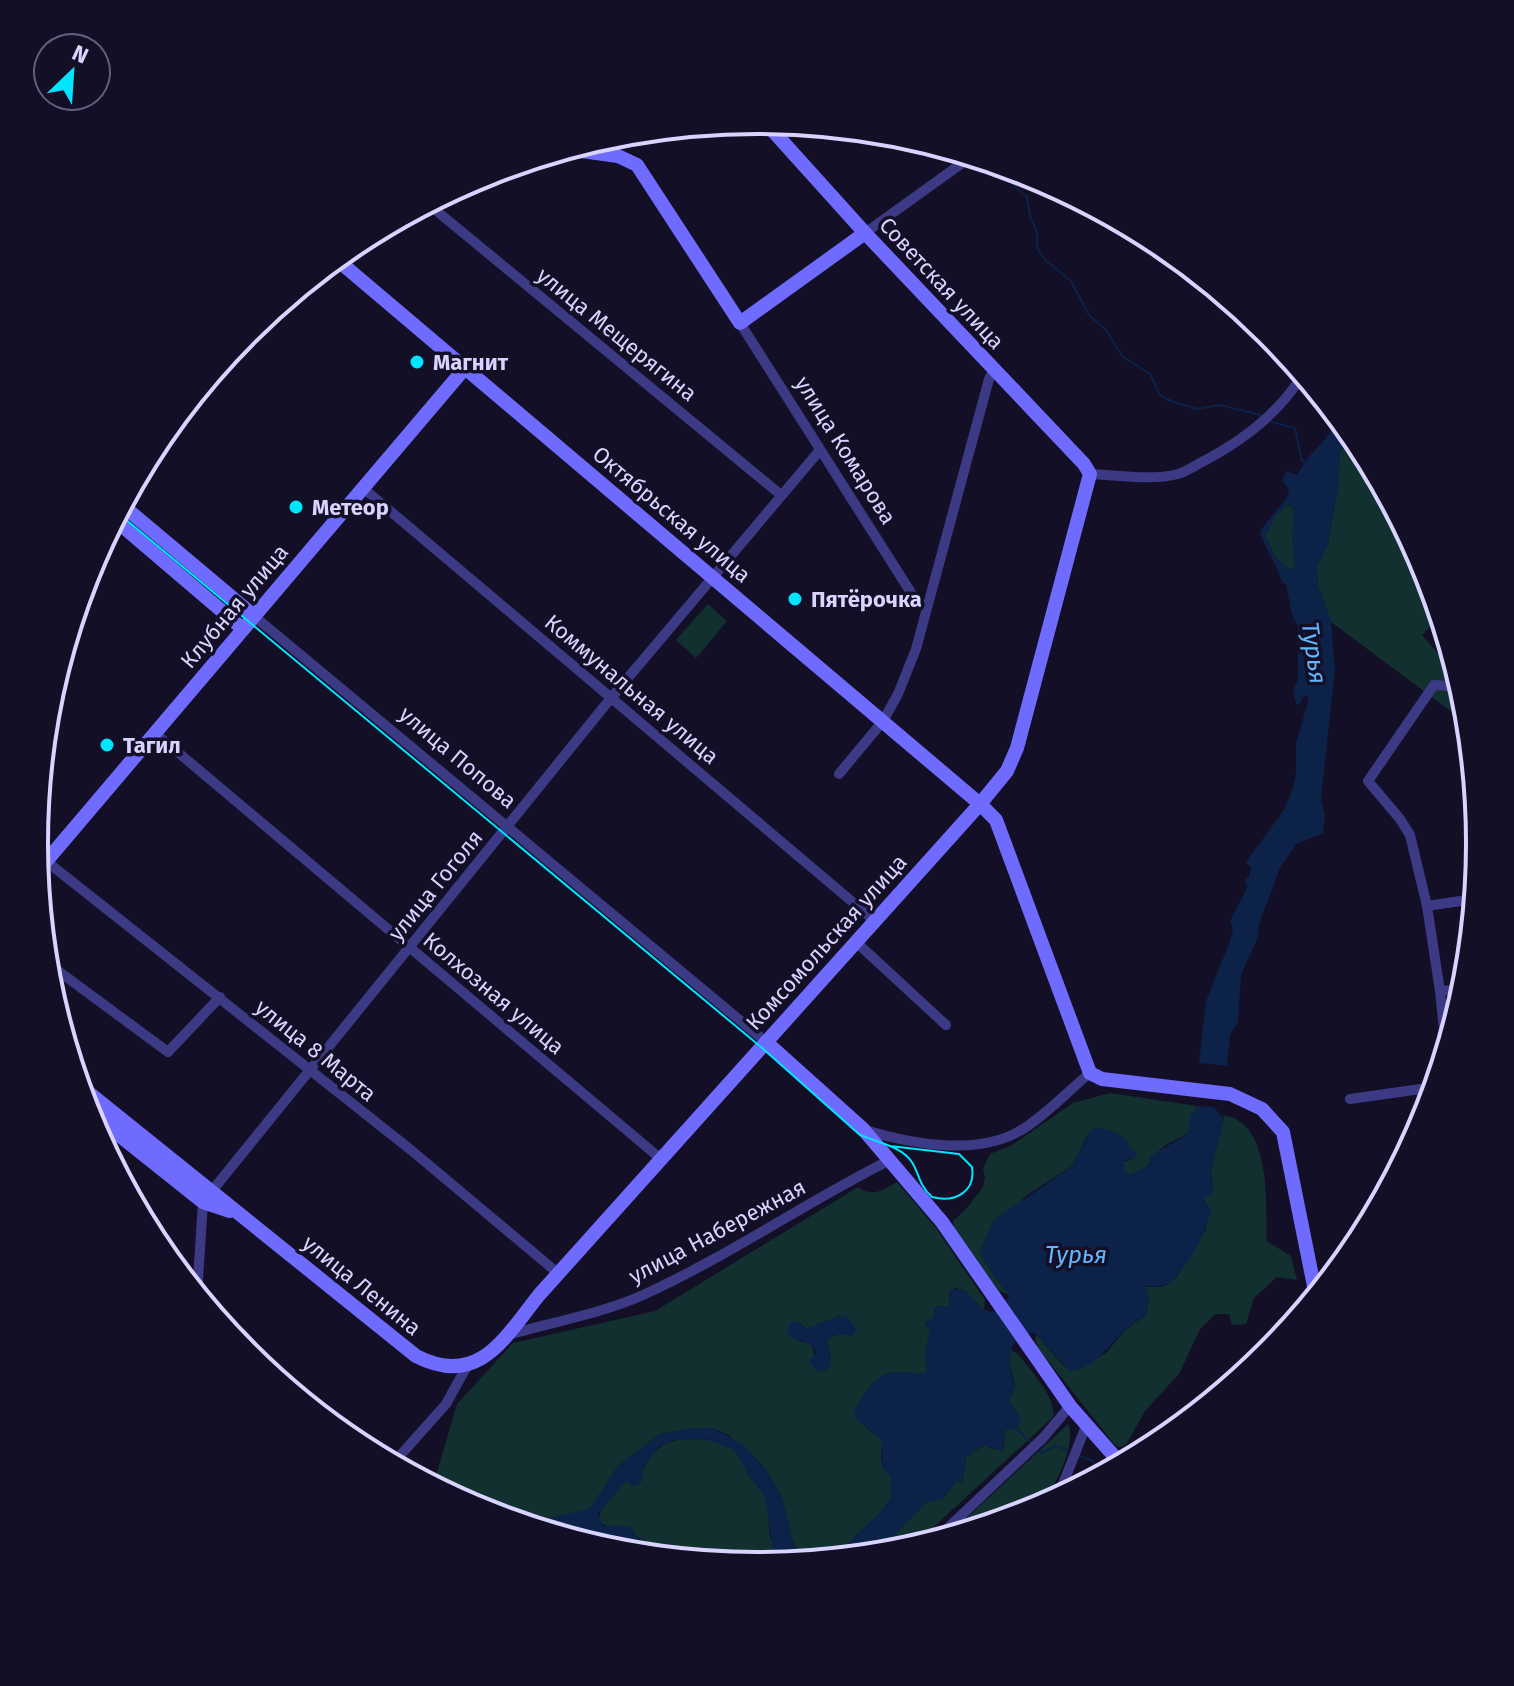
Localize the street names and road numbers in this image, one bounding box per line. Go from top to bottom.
street label: Советская улица [874,212,1010,355]
street label: улица Мещерягина [531,262,702,407]
street label: улица Комарова [789,371,902,529]
street label: Октябрьская улица [587,440,756,588]
street label: Клубная улица [175,539,294,674]
street label: Коммунальная улица [539,609,724,770]
street label: улица Попова [394,700,522,814]
street label: улица Гоголя [382,824,488,946]
street label: Комсомольская улица [740,849,912,1036]
street label: Колхозная улица [418,926,570,1060]
street label: улица 8 Марта [250,993,382,1107]
street label: улица Набережная [624,1173,810,1290]
street label: улица Ленина [297,1229,426,1341]

